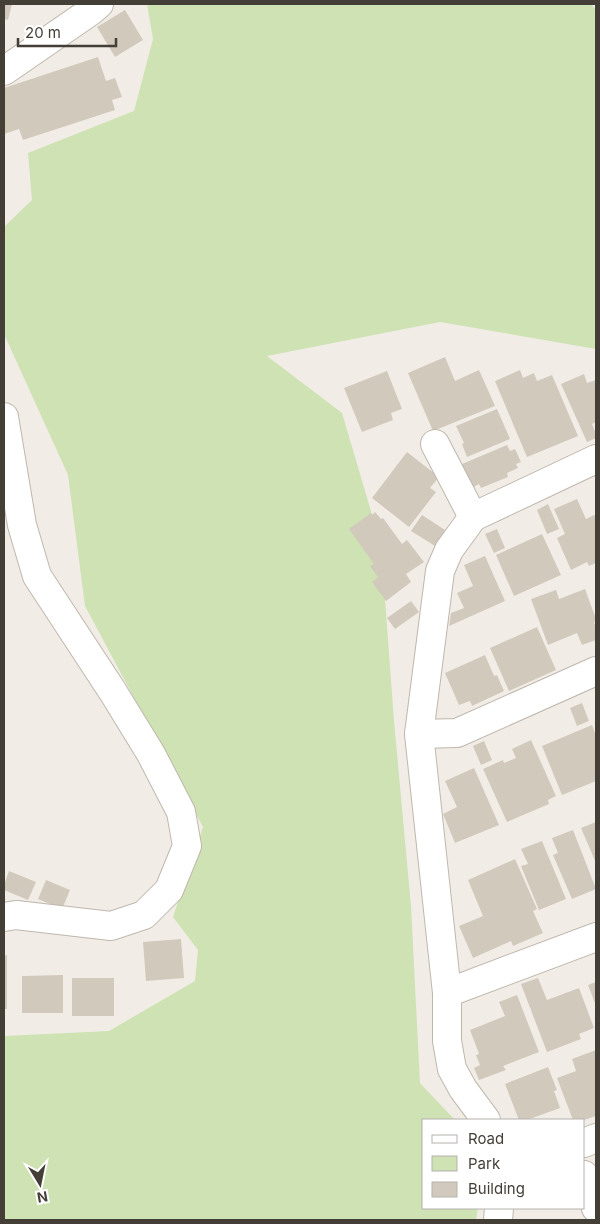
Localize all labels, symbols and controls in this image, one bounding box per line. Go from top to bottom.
scale bar [18,15,115,47]
text: 20 m [25,23,61,42]
legend [422,1119,585,1209]
text: Road [468,1129,504,1148]
text: Park [468,1154,501,1173]
north arrow [15,1159,65,1209]
text: Building [468,1179,525,1198]
text: N [36,1188,49,1207]

